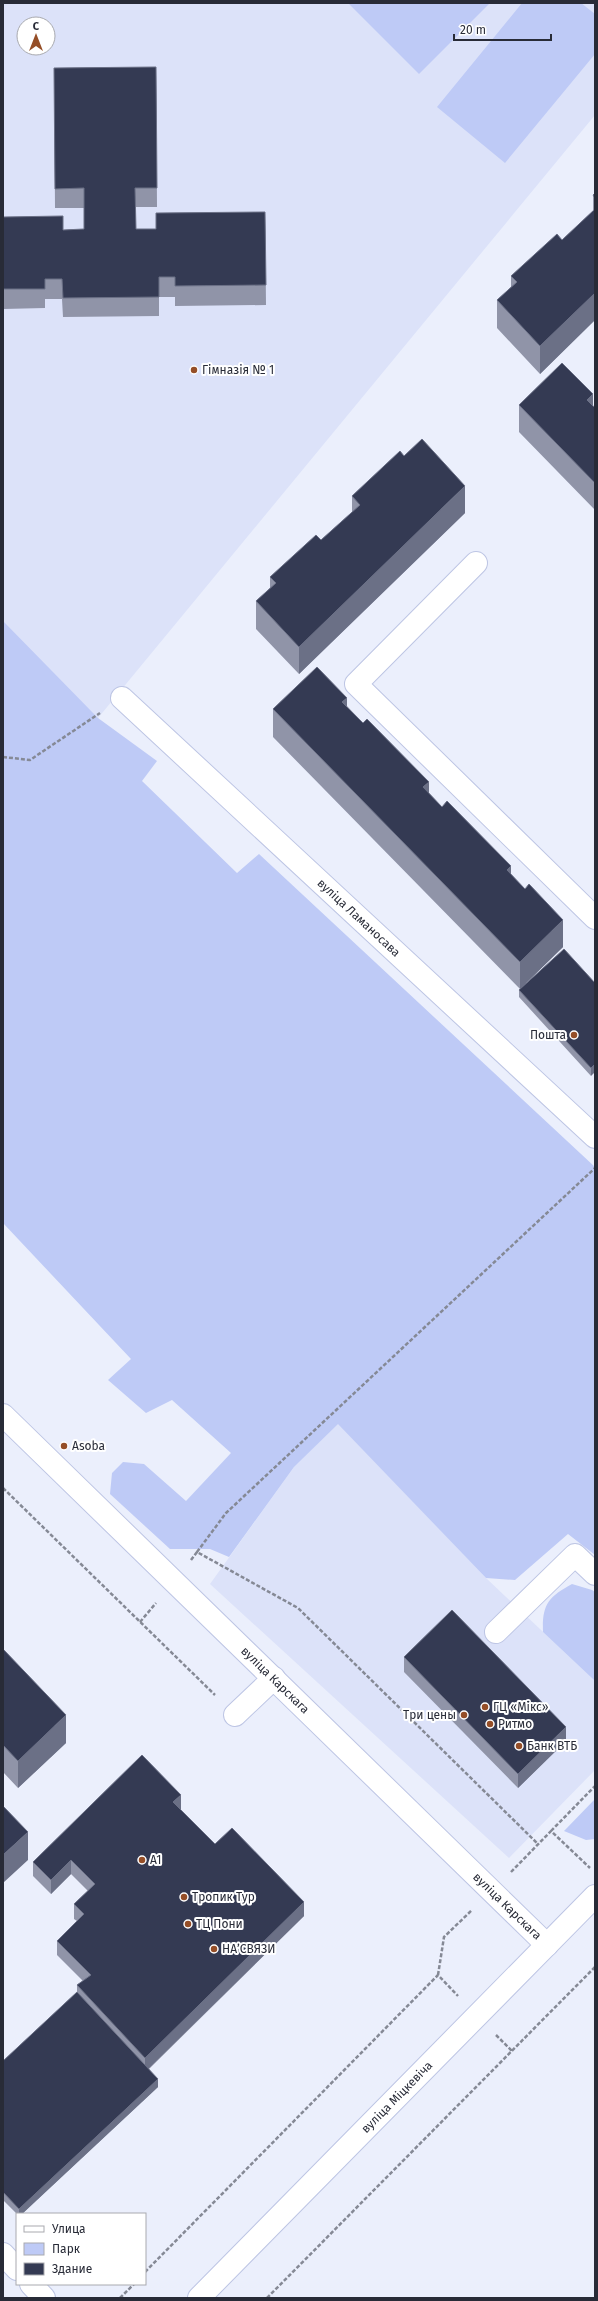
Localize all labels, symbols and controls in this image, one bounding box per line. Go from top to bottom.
north arrow [16,16,56,56]
scale bar [454,16,551,42]
text: С [33,20,40,33]
text: 20 m [460,23,486,37]
place label: Гімназія № 1 [202,363,274,377]
marker: Гімназія № 1 [189,365,199,375]
street label: вуліца Ламаносава [314,876,403,960]
place label: Пошта [530,1028,566,1042]
marker: Пошта [569,1030,579,1040]
place label: Asoba [72,1439,105,1453]
marker: Asoba [59,1441,69,1451]
street label: вуліца Карскага [238,1644,312,1716]
place label: ГЦ «Мікс» [493,1700,549,1714]
marker: ГЦ «Мікс» [480,1702,490,1712]
place label: Три цены [403,1708,456,1722]
marker: Три цены [459,1710,469,1720]
place label: Ритмо [498,1717,532,1731]
marker: Ритмо [485,1719,495,1729]
place label: Банк ВТБ [527,1739,577,1753]
marker: Банк ВТБ [514,1741,524,1751]
place label: A1 [150,1853,161,1867]
marker: A1 [137,1855,147,1865]
street label: вуліца Карскага [470,1870,544,1943]
place label: Тропик Тур [192,1890,255,1904]
marker: Тропик Тур [179,1892,189,1902]
place label: ТЦ Пони [196,1917,243,1931]
marker: ТЦ Пони [183,1919,193,1929]
place label: НАʼСВЯЗИ [222,1942,276,1956]
marker: НАʼСВЯЗИ [209,1944,219,1954]
street label: вуліца Міцкевіча [359,2058,435,2136]
legend [16,2213,146,2285]
text: Улица [52,2222,86,2236]
text: Парк [52,2242,81,2256]
text: Здание [52,2262,92,2276]

